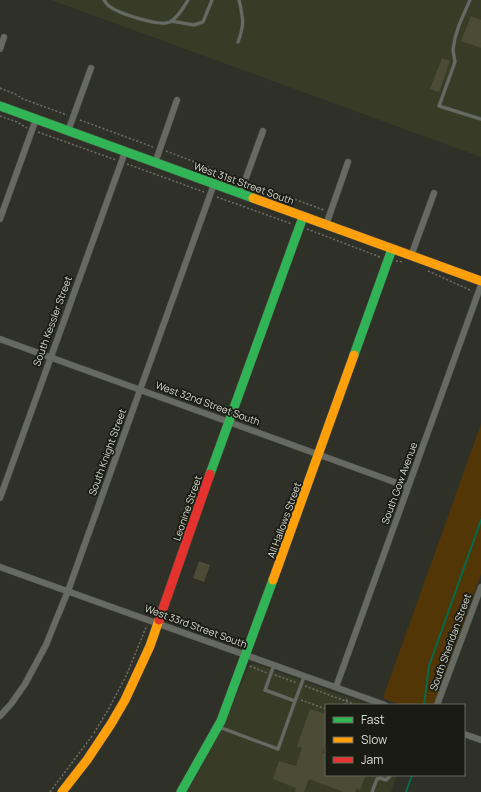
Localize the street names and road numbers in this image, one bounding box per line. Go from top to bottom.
street label: West 31st Street South [192,158,296,208]
street label: South Kessler Street [29,274,75,368]
street label: West 32nd Street South [154,378,262,428]
street label: South Knight Street [85,407,129,497]
street label: South Gow Avenue [378,440,420,526]
street label: Leonine Street [169,473,205,543]
street label: All Hallows Street [264,480,304,560]
street label: South Sheridan Street [426,591,474,693]
street label: West 33rd Street South [143,601,249,651]

